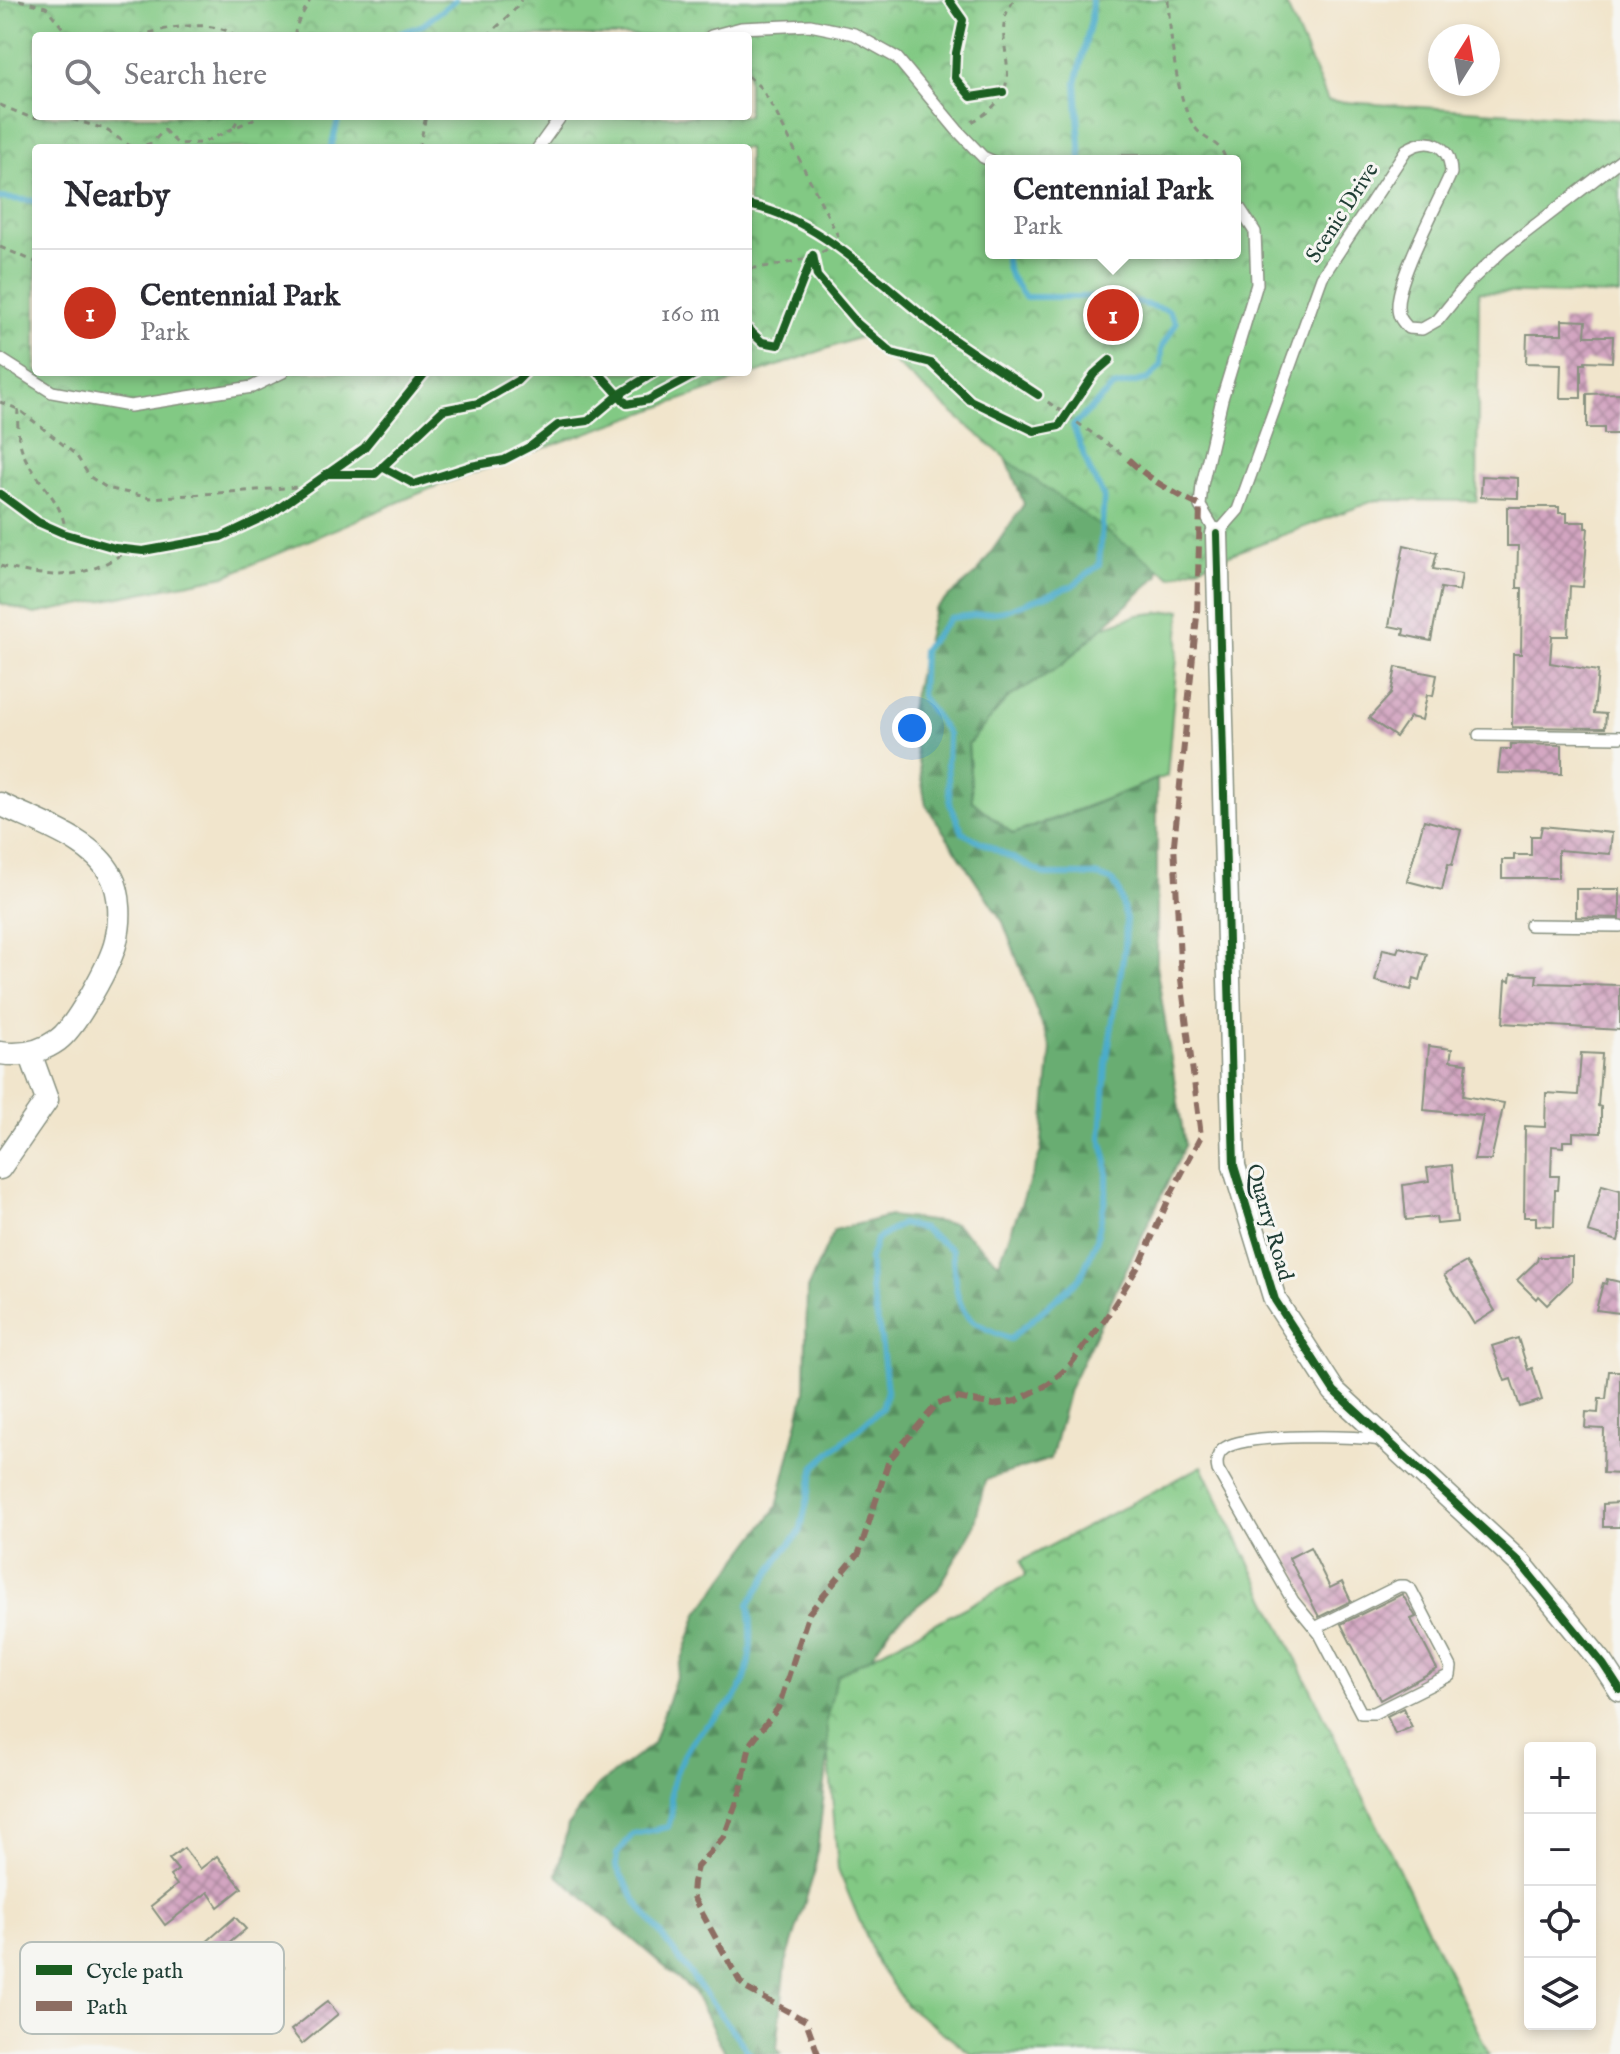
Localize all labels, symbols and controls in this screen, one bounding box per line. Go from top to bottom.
north arrow [1428,24,1500,96]
search box [32,32,752,120]
icon: search [60,54,104,98]
text: Search here [124,57,267,95]
popup [985,155,1241,259]
street label: Scenic Drive [1300,158,1385,268]
text: Centennial Park [1013,172,1213,210]
text: Nearby [64,175,170,218]
text: Park [1013,210,1062,243]
text: Centennial Park [140,278,340,316]
pin: 1 [1087,285,1139,345]
text: 1 [85,297,95,330]
text: 160 m [661,297,720,330]
text: Park [140,316,189,349]
your location [892,708,932,748]
street label: Quarry Road [1239,1161,1299,1285]
map controls [1524,1742,1596,2030]
button: + [1524,1742,1596,1814]
button: − [1524,1814,1596,1886]
button: locate [1524,1886,1596,1958]
legend [20,1942,284,2034]
text: Cycle path [86,1958,183,1986]
button: layers [1524,1958,1596,2030]
text: Path [86,1994,128,2022]

